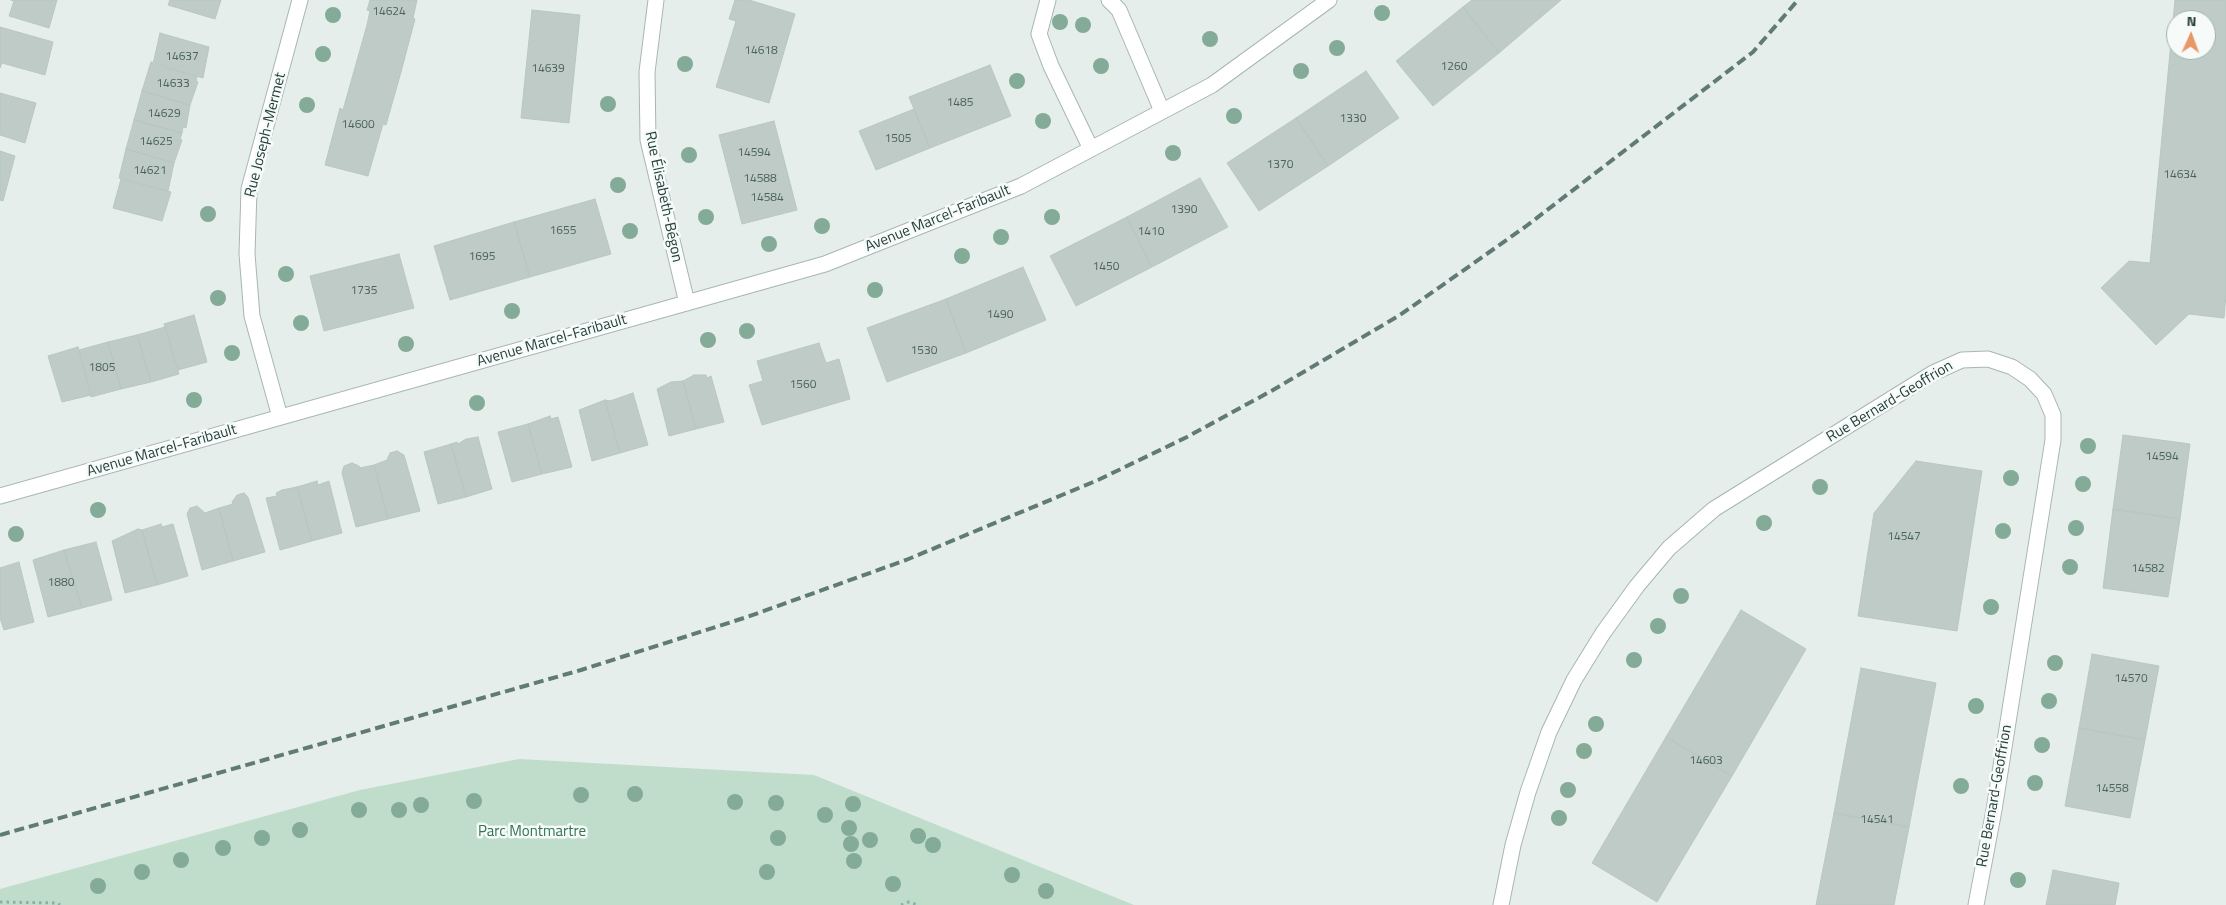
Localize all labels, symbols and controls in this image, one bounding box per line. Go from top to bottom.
house number: 14624 [372,5,406,19]
north arrow [2166,10,2216,60]
text: N [2186,10,2197,31]
house number: 14618 [744,44,778,58]
house number: 14637 [165,50,199,64]
house number: 1260 [1441,60,1467,74]
house number: 14639 [531,62,565,76]
street label: Rue Joseph-Mermet [242,71,290,199]
house number: 14633 [156,77,190,91]
house number: 1485 [947,96,973,110]
house number: 14629 [147,107,181,121]
house number: 1330 [1340,112,1366,126]
house number: 14600 [341,118,375,132]
street label: Rue Élisabeth-Bégon [640,130,686,264]
house number: 1505 [885,132,911,146]
house number: 14625 [139,135,173,149]
house number: 14594 [737,146,771,160]
house number: 1370 [1267,158,1293,172]
house number: 14621 [133,164,167,178]
house number: 14634 [2163,168,2197,182]
house number: 14588 [743,172,777,186]
street label: Avenue Marcel-Faribault [863,182,1013,256]
house number: 14584 [750,191,784,205]
house number: 1390 [1171,203,1197,217]
house number: 1655 [550,224,576,238]
house number: 1410 [1138,225,1164,239]
house number: 1695 [469,250,495,264]
house number: 1450 [1093,260,1119,274]
house number: 1735 [351,284,377,298]
house number: 1490 [987,308,1013,322]
street label: Avenue Marcel-Faribault [475,311,629,371]
house number: 1530 [911,344,937,358]
street label: Rue Bernard-Geoffrion [1824,357,1956,447]
house number: 1805 [89,361,115,375]
house number: 1560 [790,378,816,392]
street label: Avenue Marcel-Faribault [85,421,239,481]
house number: 14594 [2145,450,2179,464]
house number: 14547 [1887,530,1921,544]
house number: 14582 [2131,562,2165,576]
house number: 1880 [48,576,74,590]
house number: 14570 [2114,672,2148,686]
street label: Rue Bernard-Geoffrion [1974,723,2016,869]
house number: 14603 [1689,754,1723,768]
house number: 14558 [2095,782,2129,796]
house number: 14541 [1860,813,1894,827]
park label: Parc Montmartre [478,823,586,841]

